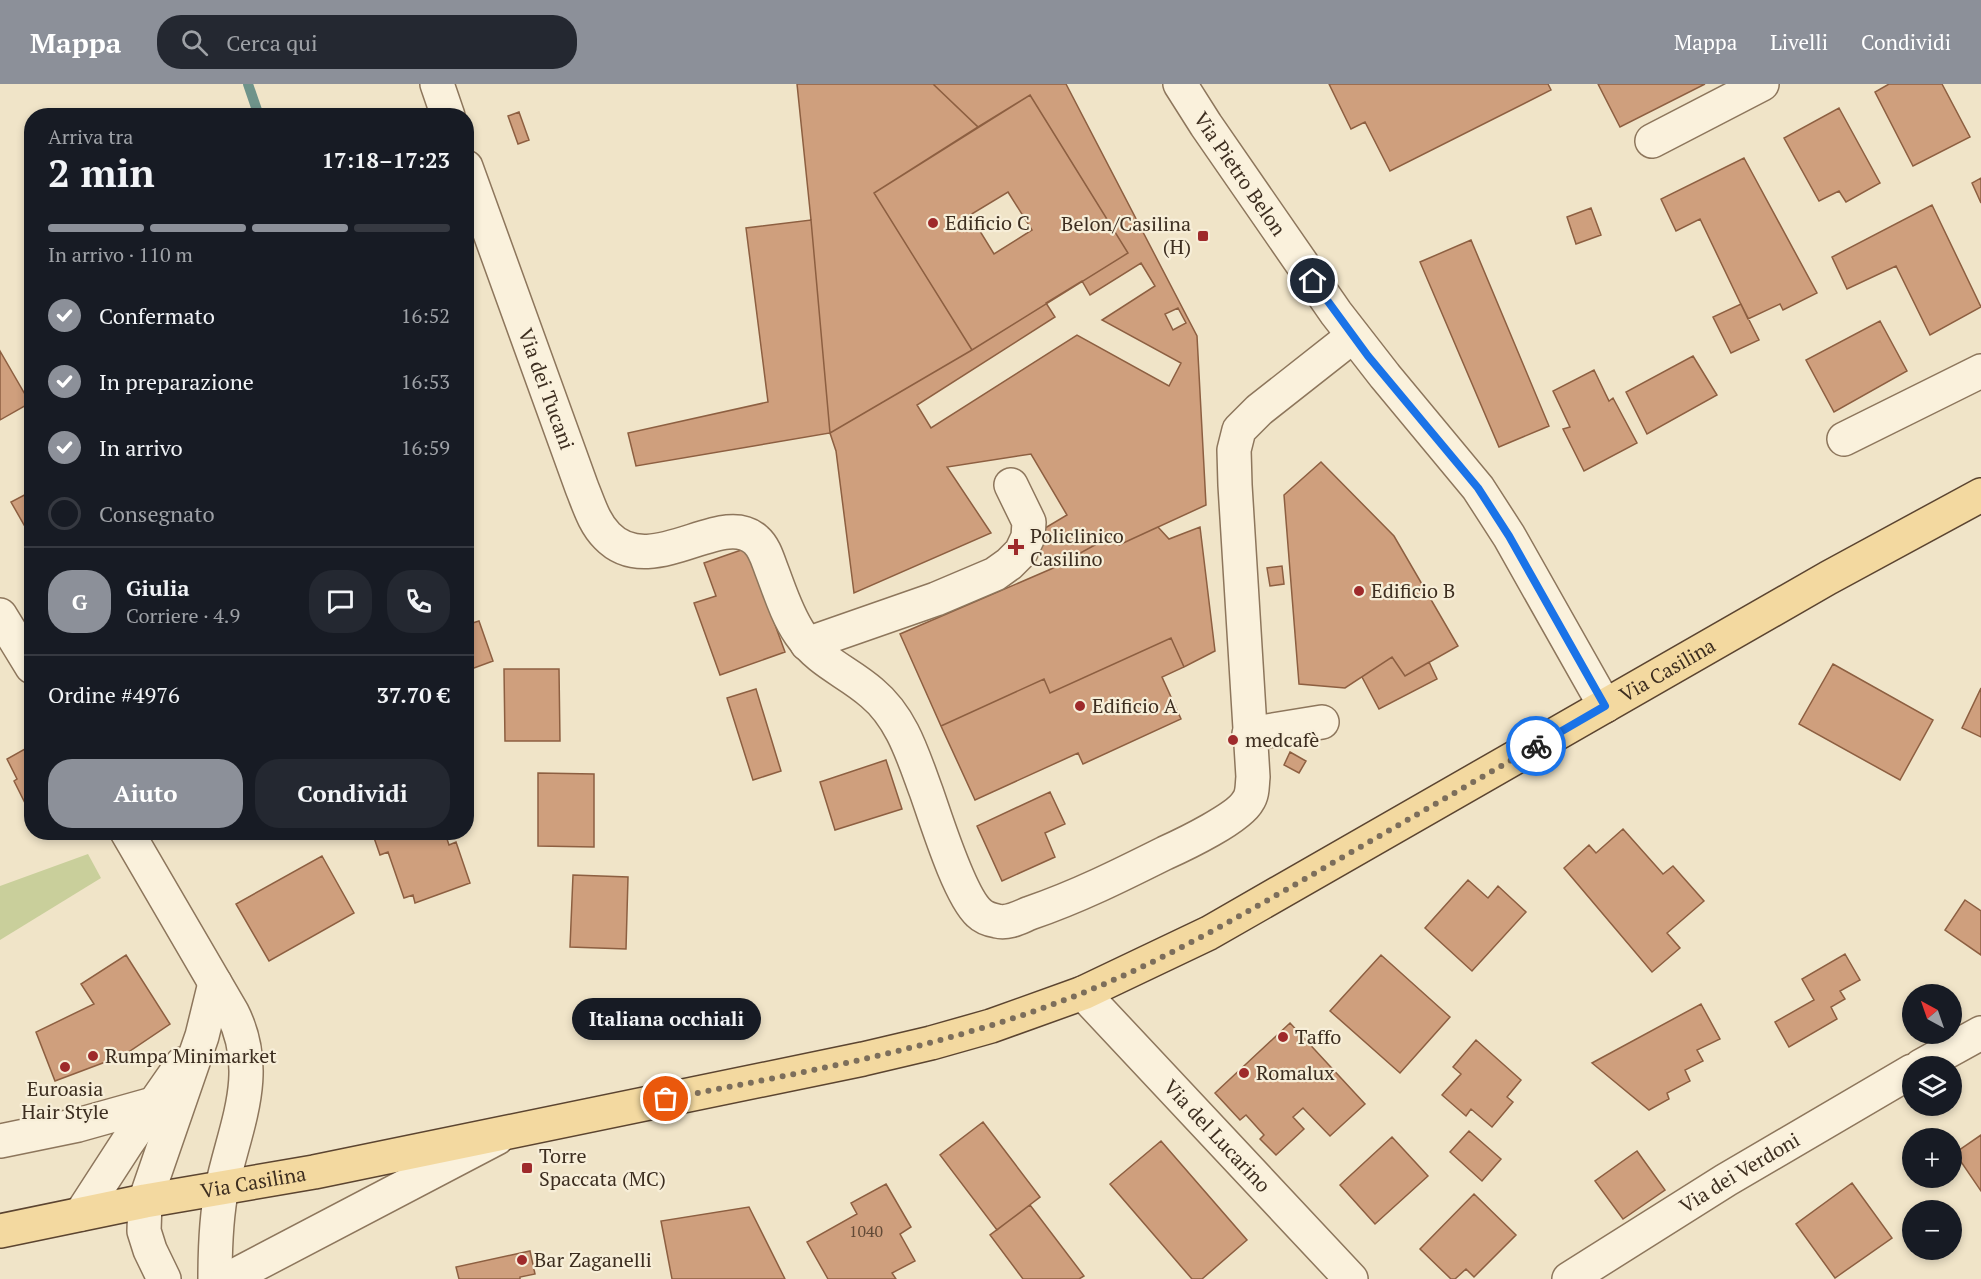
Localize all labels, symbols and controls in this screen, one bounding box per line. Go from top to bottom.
search box [157,15,577,69]
text: Mappa [30,24,121,61]
icon: search [178,26,211,59]
text: Cerca qui [226,28,318,57]
text: Mappa [1674,28,1737,56]
text: Livelli [1770,28,1828,56]
text: Condividi [1861,28,1951,56]
street label: Via Pietro Belon [1188,106,1293,241]
text: Arriva tra [48,123,133,150]
text: 17:18–17:23 [322,145,450,174]
text: 2 min [48,146,155,198]
place label: Edificio C [945,209,1030,236]
place label: Belon/Casilina (H) [1061,210,1191,260]
marker: Edificio C [926,216,940,230]
marker: Belon/Casilina (H) [1196,229,1210,243]
text: In arrivo · 110 m [48,241,193,268]
pin [1287,255,1338,306]
icon: home [1296,264,1329,297]
icon: check [48,299,81,332]
text: Confermato [99,301,215,330]
text: 16:52 [401,302,450,329]
street label: Via dei Tucani [512,324,581,453]
icon: check [48,365,81,398]
text: In preparazione [99,367,254,396]
text: 16:53 [401,368,450,395]
icon: check [48,431,81,464]
text: In arrivo [99,433,183,462]
text: 16:59 [401,434,450,461]
text: Consegnato [99,499,215,528]
place label: Policlinico Casilino [1030,522,1124,572]
marker: Policlinico Casilino [1007,538,1025,556]
button: chat [309,570,372,633]
button: phone [387,570,450,633]
text: Giulia [126,573,189,602]
place label: Edificio B [1371,577,1455,604]
marker: Edificio B [1352,584,1366,598]
text: G [72,587,87,616]
text: Corriere · 4.9 [126,602,240,629]
street label: Via Casilina [1614,631,1720,708]
text: Ordine #4976 [48,680,180,709]
text: 37.70 € [377,680,450,709]
place label: Edificio A [1092,692,1178,719]
marker: Edificio A [1073,699,1087,713]
courier [1506,716,1566,776]
place label: medcafè [1245,726,1319,753]
icon: bike [1520,730,1553,763]
marker: medcafè [1226,733,1240,747]
button: Aiuto [48,759,243,828]
button: Condividi [255,759,450,828]
north arrow [1902,984,1962,1044]
map controls [1902,984,1962,1260]
callout: Italiana occhiali [572,997,760,1039]
text: Italiana occhiali [589,1005,744,1032]
place label: Taffo [1295,1023,1341,1050]
marker: Taffo [1276,1030,1290,1044]
place label: Rumpa Minimarket [105,1042,277,1069]
marker: Rumpa Minimarket [86,1049,100,1063]
button: layers [1902,1056,1962,1116]
place label: Romalux [1256,1059,1335,1086]
marker: Euroasia Hair Style [58,1060,72,1074]
marker: Romalux [1237,1066,1251,1080]
pin [640,1073,691,1124]
street label: Via del Lucarino [1158,1073,1277,1198]
place label: Euroasia Hair Style [21,1075,109,1125]
icon: bag [649,1082,682,1115]
street label: Via dei Verdoni [1674,1126,1804,1219]
button: + [1902,1128,1962,1188]
place label: Torre Spaccata (MC) [539,1142,666,1192]
street label: Via Casilina [199,1160,308,1204]
marker: Torre Spaccata (MC) [520,1161,534,1175]
button: − [1902,1200,1962,1260]
house number: 1040 [849,1220,883,1242]
place label: Bar Zaganelli [534,1246,652,1273]
marker: Bar Zaganelli [515,1253,529,1267]

